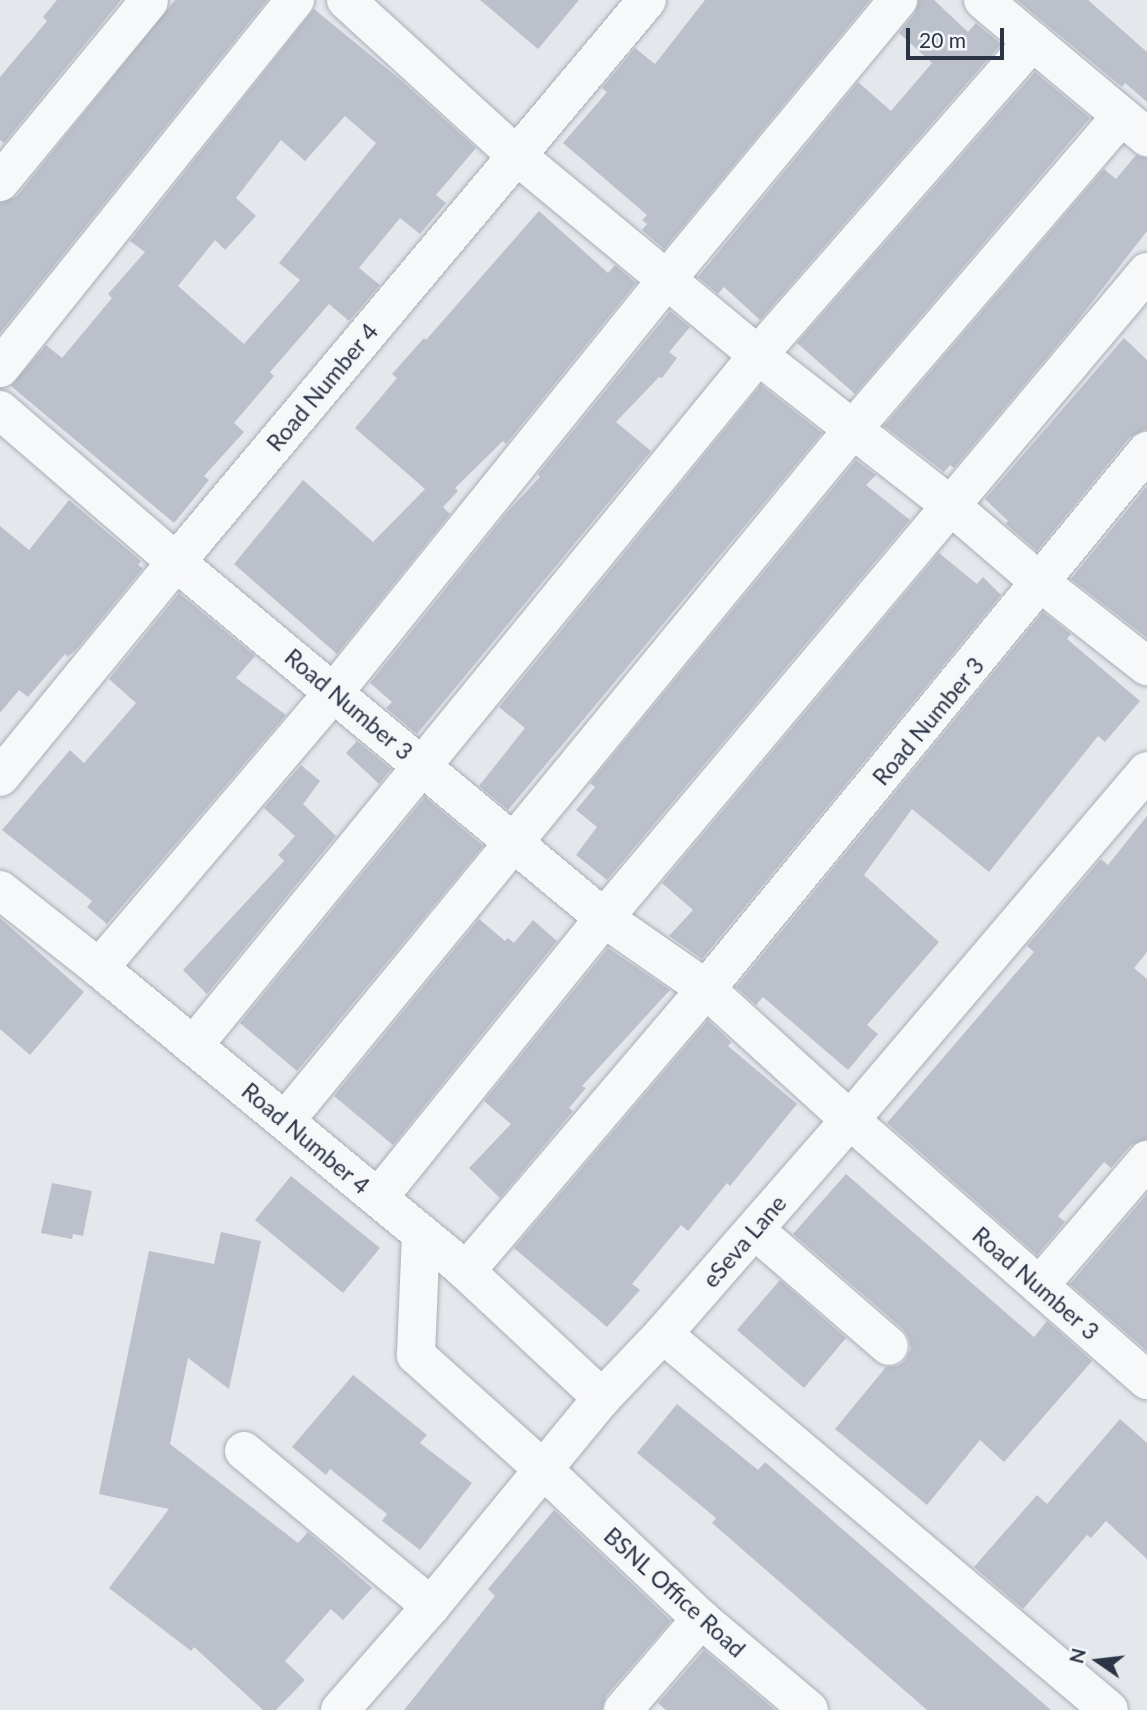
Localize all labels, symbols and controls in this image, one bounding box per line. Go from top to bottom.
scale bar [909,14,1007,58]
text: 20 m [919,27,966,52]
street label: Road Number 4 [260,317,384,457]
street label: Road Number 3 [279,642,419,766]
street label: Road Number 3 [866,651,990,791]
street label: Road Number 4 [236,1076,376,1200]
street label: eSeva Lane [696,1189,792,1293]
street label: Road Number 3 [967,1221,1105,1345]
street label: BSNL Office Road [598,1521,752,1663]
north arrow [1063,1626,1133,1696]
text: N [1064,1646,1090,1666]

